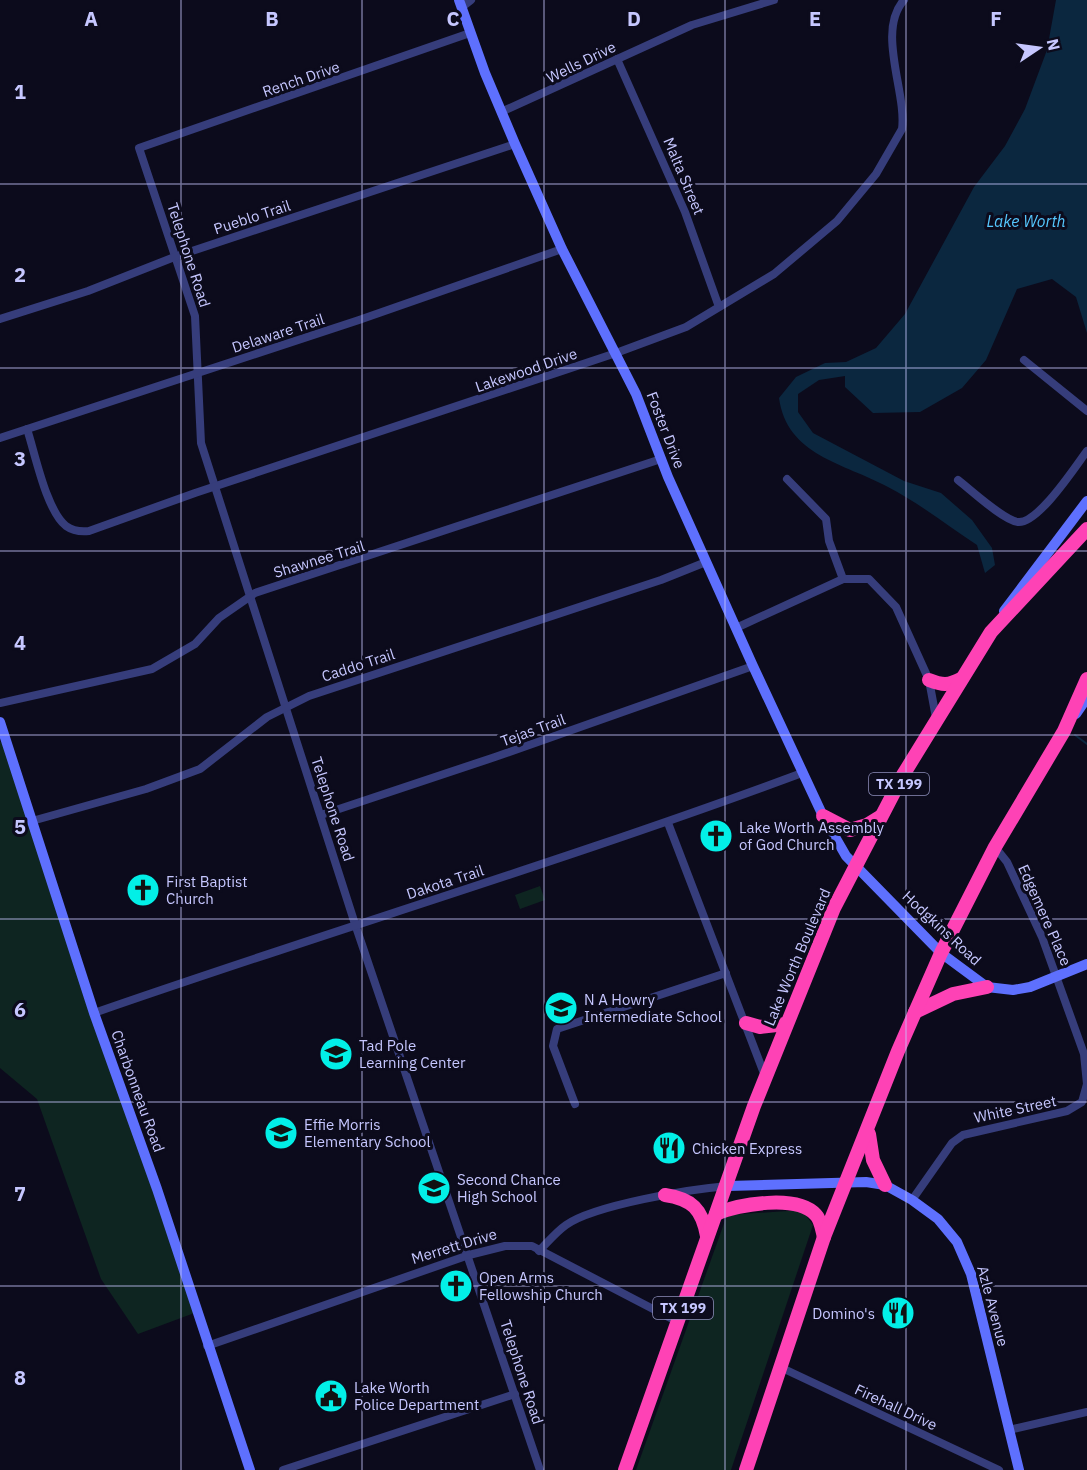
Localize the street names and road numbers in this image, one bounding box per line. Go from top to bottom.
street label: Wells Drive [543,37,619,87]
street label: Rench Drive [260,57,342,101]
street label: Malta Street [659,134,709,218]
street label: Pueblo Trail [211,196,293,238]
street label: Telephone Road [163,200,215,310]
street label: Delaware Trail [229,309,327,357]
street label: Lakewood Drive [472,344,580,396]
street label: Foster Drive [643,389,689,471]
street label: Shawnee Trail [271,536,367,582]
street label: Caddo Trail [319,644,397,686]
street label: Tejas Trail [498,710,568,750]
street label: Telephone Road [307,754,359,864]
road number: TX 199 [869,773,929,795]
street label: Dakota Trail [404,861,486,903]
street label: Edgemere Place [1014,861,1076,969]
street label: Lake Worth Boulevard [759,885,835,1029]
street label: Hodgkins Road [899,887,985,969]
street label: Charbonneau Road [107,1027,169,1155]
street label: White Street [972,1091,1058,1127]
street label: Merrett Drive [409,1224,499,1268]
street label: Azle Avenue [973,1264,1013,1348]
road number: TX 199 [653,1297,713,1319]
street label: Telephone Road [496,1317,548,1427]
street label: Firehall Drive [852,1380,940,1434]

